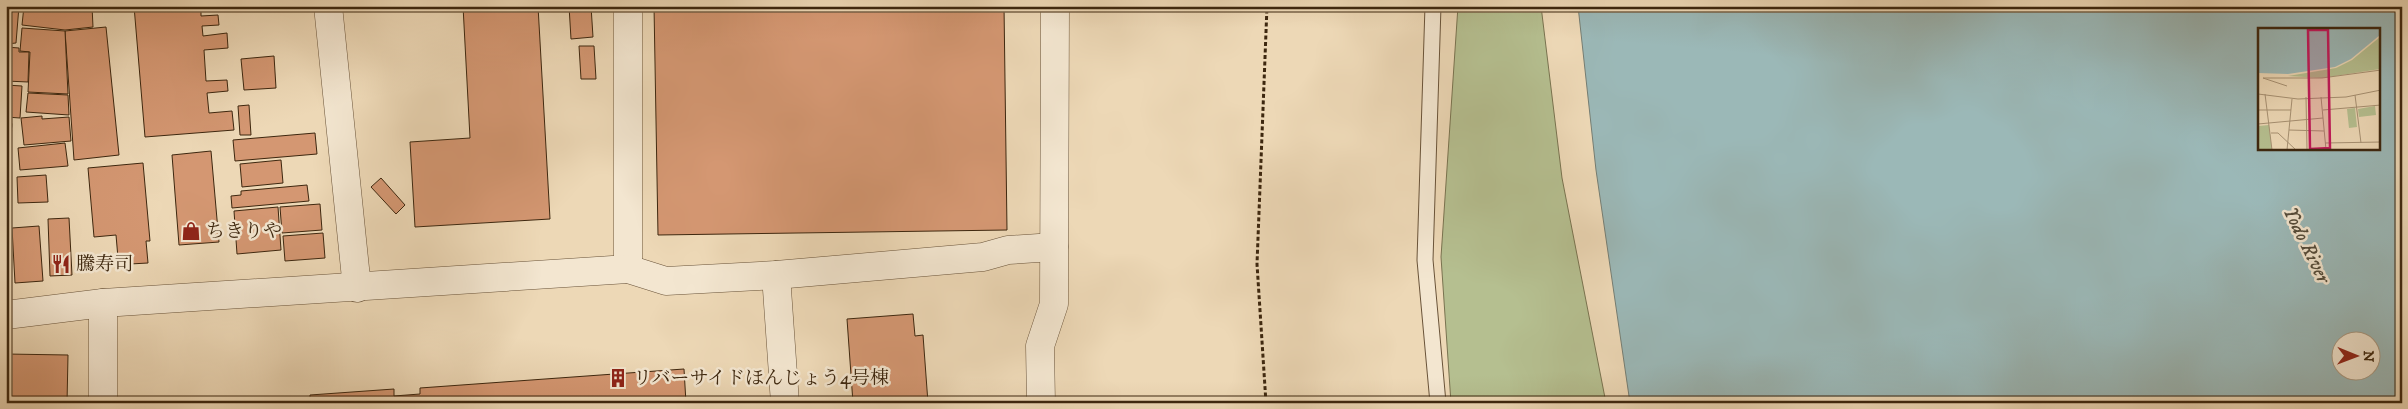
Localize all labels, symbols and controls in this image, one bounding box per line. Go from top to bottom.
inset map [2258,28,2380,150]
water label: Yodo River [2277,203,2336,289]
shop icon: ちきりや [180,220,202,242]
place label: ちきりや [206,220,282,243]
restaurant icon: 騰寿司 [50,253,72,275]
place label: 騰寿司 [76,253,133,276]
north arrow [2330,332,2380,382]
text: N [2359,350,2377,363]
building icon: リバーサイドほんじょう4号棟 [607,367,629,389]
place label: リバーサイドほんじょう4号棟 [633,367,889,390]

